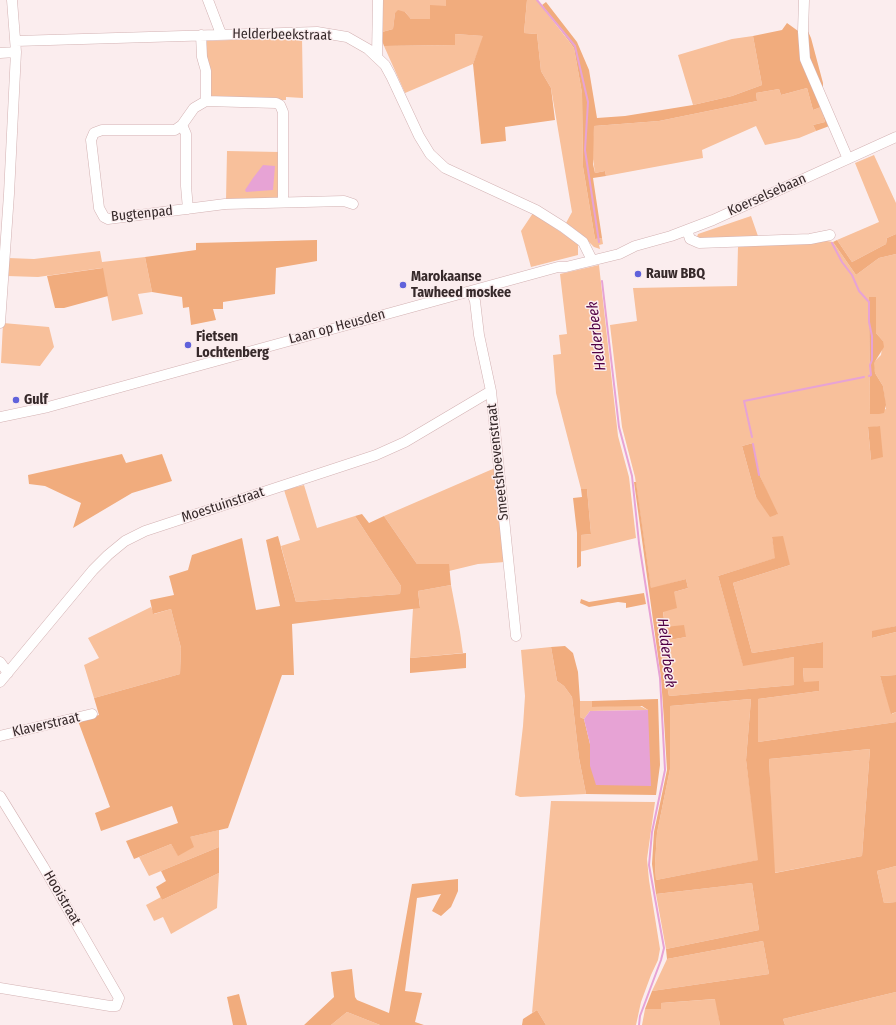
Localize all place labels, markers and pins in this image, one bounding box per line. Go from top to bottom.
place label: Rauw BBQ [646,266,705,282]
place label: Marokaanse Tawheed moskee [411,269,511,302]
marker: Rauw BBQ [633,269,643,279]
marker: Marokaanse Tawheed moskee [398,280,408,290]
place label: Fietsen Lochtenberg [196,329,269,362]
marker: Fietsen Lochtenberg [183,340,193,350]
place label: Gulf [24,392,48,408]
marker: Gulf [11,395,21,405]

